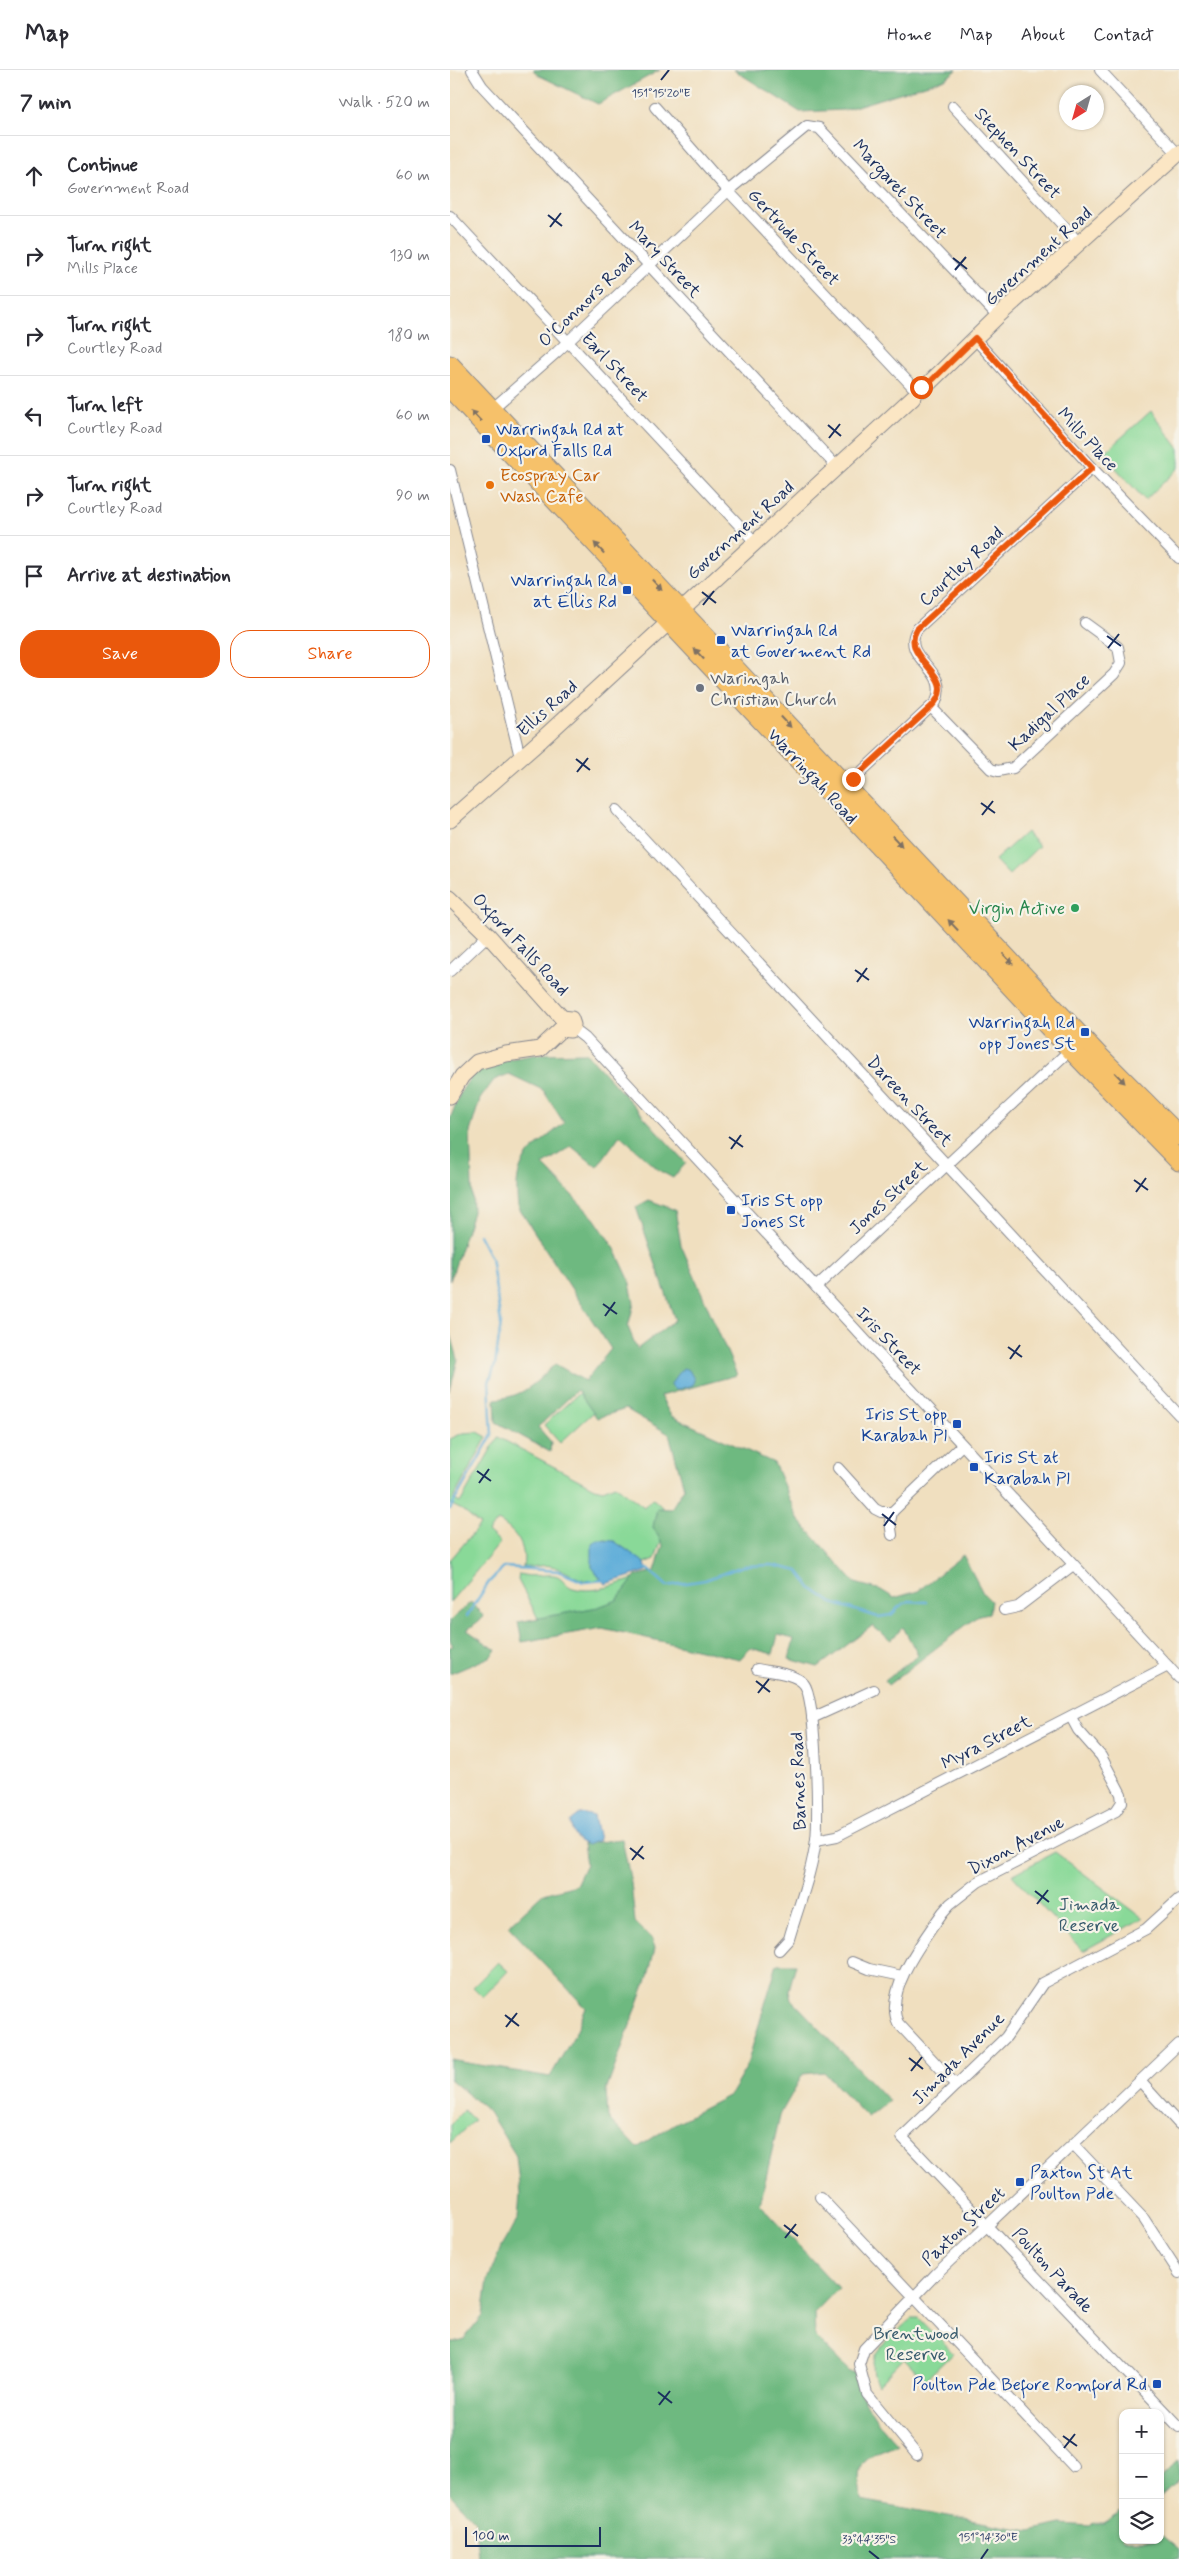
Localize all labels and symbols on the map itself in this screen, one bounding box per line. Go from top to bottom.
north arrow [1059,85,1104,130]
text: 151°15'20"E [632,86,690,102]
street label: Stephen Street [969,103,1066,205]
street label: Margaret Street [846,134,952,246]
street label: Gertrude Street [742,184,845,292]
street label: Government Road [980,202,1098,312]
street label: Mary Street [622,216,706,304]
street label: O'Connors Road [533,249,640,353]
street label: Earl Street [575,327,653,408]
route start [910,376,933,399]
street label: Mills Place [1051,402,1123,477]
one-way arrow [470,411,482,423]
place label: Warringah Rd at Oxford Falls Rd [496,418,624,465]
marker: Warringah Rd at Oxford Falls Rd [480,433,492,445]
place label: Ecospray Car Wash Cafe [500,464,601,509]
street label: Government Road [682,476,800,586]
marker: Ecospray Car Wash Cafe [484,479,496,491]
street label: Courtley Road [914,521,1009,612]
one-way arrow [593,542,605,554]
place label: Warringah Rd at Ellis Rd [511,569,617,614]
one-way arrow [651,579,663,591]
marker: Warringah Rd at Ellis Rd [621,584,633,596]
place label: Warringah Rd at Goverment Rd [731,619,871,664]
marker: Warringah Rd at Goverment Rd [715,634,727,646]
one-way arrow [693,649,705,661]
place label: Waringah Christian Church [710,667,837,712]
street label: Kadigal Place [1004,669,1096,758]
street label: Ellis Road [512,675,583,743]
marker: Waringah Christian Church [694,682,706,694]
one-way arrow [780,716,792,728]
street label: Warringah Road [760,724,863,831]
route end [842,768,865,791]
one-way arrow [891,834,903,846]
street label: Oxford Falls Road [465,888,574,1003]
place label: Virgin Active [969,897,1065,922]
marker: Virgin Active [1069,902,1081,914]
one-way arrow [947,919,959,931]
one-way arrow [1002,953,1014,965]
place label: Warringah Rd opp Jones St [969,1011,1075,1056]
marker: Warringah Rd opp Jones St [1079,1026,1091,1038]
street label: Dareen Street [861,1051,958,1153]
one-way arrow [1114,1071,1126,1083]
street label: Jones Street [844,1155,933,1240]
place label: Iris St opp Jones St [741,1189,823,1234]
marker: Iris St opp Jones St [725,1204,737,1216]
street label: Iris Street [850,1302,926,1381]
place label: Iris St opp Karabah Pl [861,1403,947,1448]
marker: Iris St opp Karabah Pl [951,1418,963,1430]
place label: Iris St at Karabah Pl [984,1446,1070,1491]
marker: Iris St at Karabah Pl [968,1461,980,1473]
street label: Myra Street [937,1710,1036,1776]
street label: Barnes Road [785,1731,813,1831]
street label: Dixon Avenue [964,1811,1069,1881]
park label: Jimada Reserve [1059,1893,1120,1938]
street label: Jimada Avenue [907,2007,1010,2110]
place label: Paxton St At Poulton Pde [1030,2161,1133,2206]
marker: Paxton St At Poulton Pde [1014,2176,1026,2188]
street label: Paxton Street [917,2182,1011,2272]
street label: Poulton Parade [1006,2223,1098,2319]
park label: Brentwood Reserve [873,2322,959,2367]
place label: Poulton Pde Before Romford Rd [912,2373,1147,2399]
marker: Poulton Pde Before Romford Rd [1151,2378,1163,2390]
scale bar [465,2524,601,2547]
text: 151°14'30"E [958,2530,1018,2546]
text: 33°44'35"S [842,2532,896,2548]

